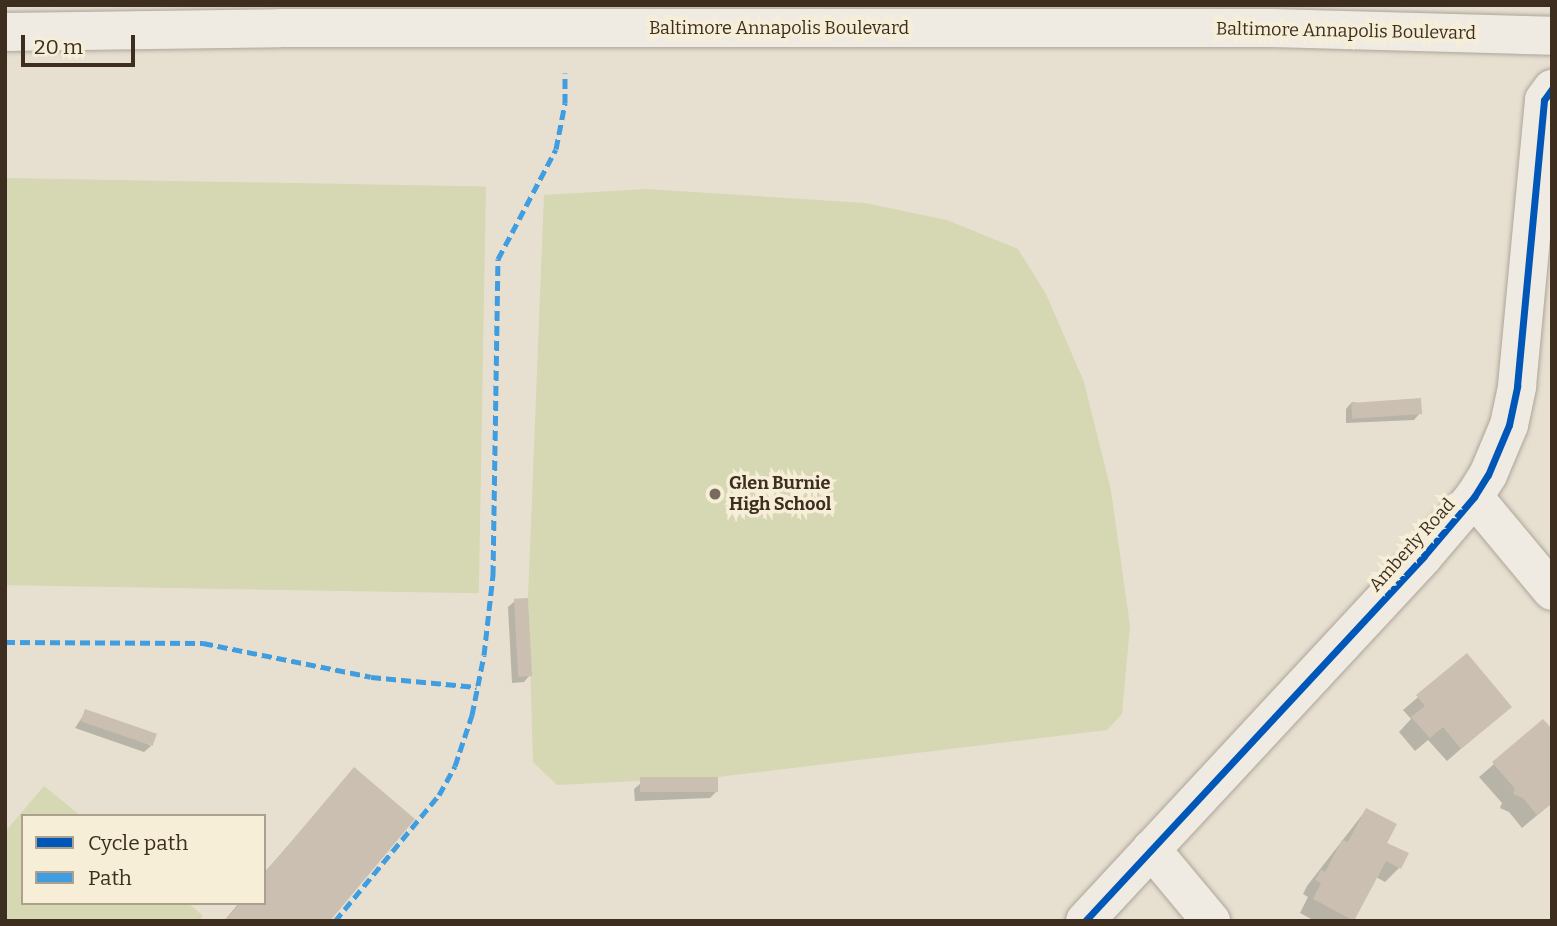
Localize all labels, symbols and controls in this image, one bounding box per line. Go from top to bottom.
street label: Baltimore Annapolis Boulevard [649,17,909,39]
street label: Baltimore Annapolis Boulevard [1216,18,1476,44]
scale bar [24,21,138,65]
text: 20 m [34,34,83,60]
place label: Glen Burnie High School [729,473,831,516]
marker: Glen Burnie High School [707,486,723,502]
street label: Amberly Road [1365,494,1459,596]
legend [21,814,266,905]
text: Cycle path [88,830,188,856]
text: Path [88,865,132,891]

